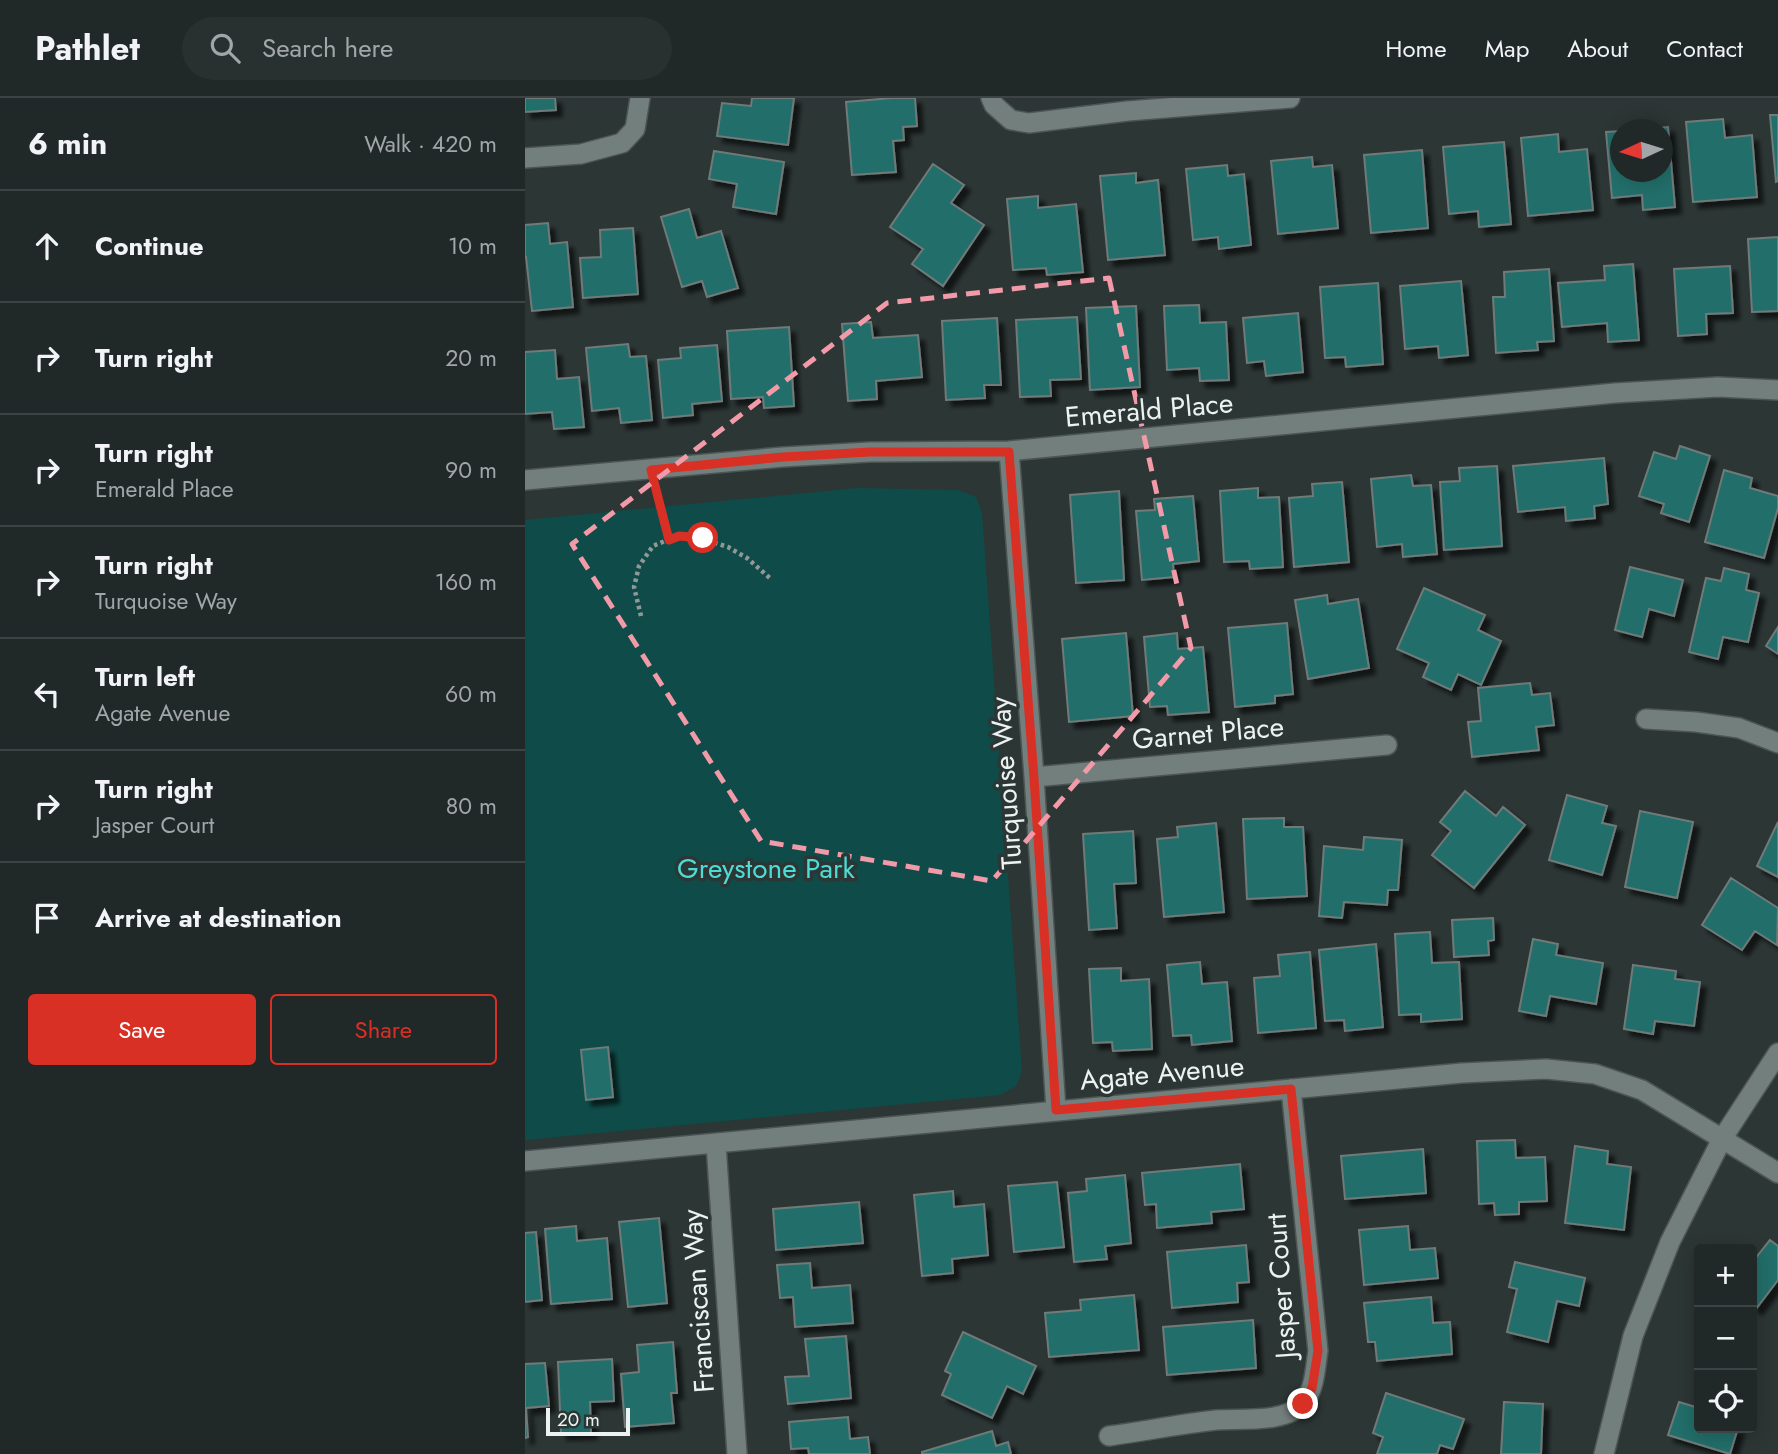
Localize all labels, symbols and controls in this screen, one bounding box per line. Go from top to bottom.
search box [182,17,672,80]
text: Pathlet [35,25,140,72]
icon: search [206,29,244,67]
text: Search here [262,29,393,67]
text: Home [1385,31,1447,66]
text: Map [1485,31,1529,66]
text: About [1567,31,1628,66]
text: Contact [1666,31,1743,66]
north arrow [1610,119,1673,182]
text: 6 min [28,122,107,165]
text: Walk · 420 m [364,127,497,161]
icon: ahead [28,227,66,265]
text: Continue [95,227,204,265]
text: 10 m [448,229,497,263]
icon: right [28,339,66,377]
text: Turn right [95,339,213,377]
text: 20 m [445,341,497,375]
street label: Emerald Place [1063,382,1235,438]
text: Turn right [95,434,213,472]
icon: right [28,451,66,489]
text: 90 m [445,453,497,487]
text: Emerald Place [95,472,233,506]
route start [687,522,718,553]
text: Turn right [95,546,213,584]
icon: right [28,563,66,601]
text: 160 m [435,565,497,599]
text: Turquoise Way [95,584,237,618]
text: Turn left [95,658,195,696]
icon: left [28,675,66,713]
text: 60 m [445,677,497,711]
street label: Turquoise Way [979,695,1032,871]
text: Agate Avenue [95,696,230,730]
street label: Garnet Place [1130,706,1286,760]
text: Turn right [95,770,213,808]
icon: right [28,787,66,825]
text: 80 m [446,789,497,823]
text: Jasper Court [95,808,214,842]
park label: Greystone Park [677,848,856,889]
icon: arrive [28,899,66,937]
text: Arrive at destination [95,899,342,937]
button: Save [28,994,256,1065]
button: Share [270,994,497,1065]
street label: Agate Avenue [1078,1045,1246,1101]
street label: Franciscan Way [671,1207,725,1394]
street label: Jasper Court [1255,1212,1307,1364]
map controls [1694,1244,1757,1433]
button: + [1694,1244,1757,1307]
button: − [1694,1307,1757,1370]
button: locate [1694,1370,1757,1433]
route end [1287,1388,1318,1419]
scale bar [546,1405,630,1437]
text: 20 m [557,1406,600,1433]

